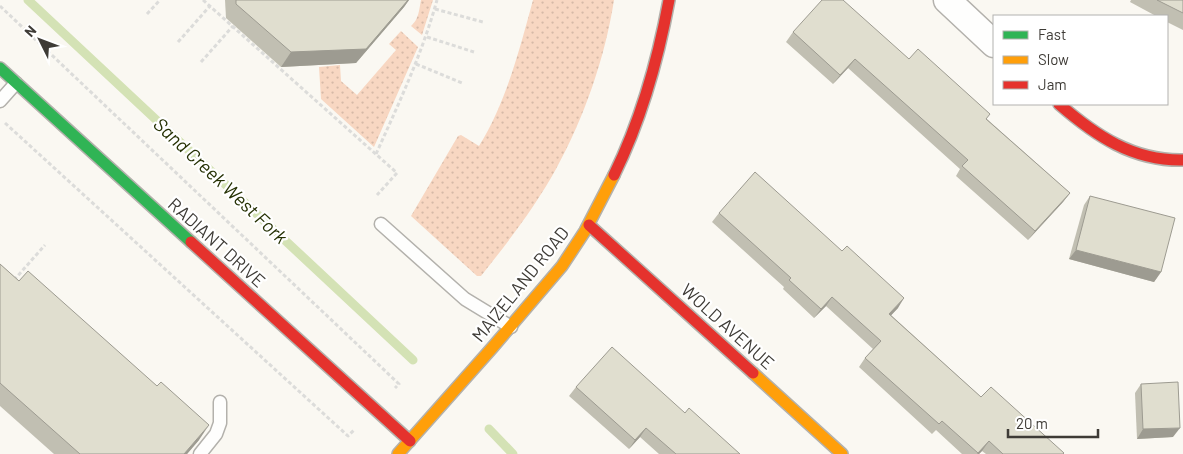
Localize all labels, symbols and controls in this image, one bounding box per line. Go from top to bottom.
north arrow [15,15,65,65]
legend [993,15,1168,105]
text: N [21,22,39,40]
text: Fast [1038,25,1066,43]
text: Slow [1038,50,1069,68]
text: Jam [1038,75,1067,93]
water label: Sand Creek West Fork [149,112,293,248]
street label: RADIANT DRIVE [164,193,270,291]
street label: MAIZELAND ROAD [467,222,573,346]
street label: WOLD AVENUE [677,278,779,374]
scale bar [1008,406,1098,438]
text: 20 m [1016,414,1048,432]

